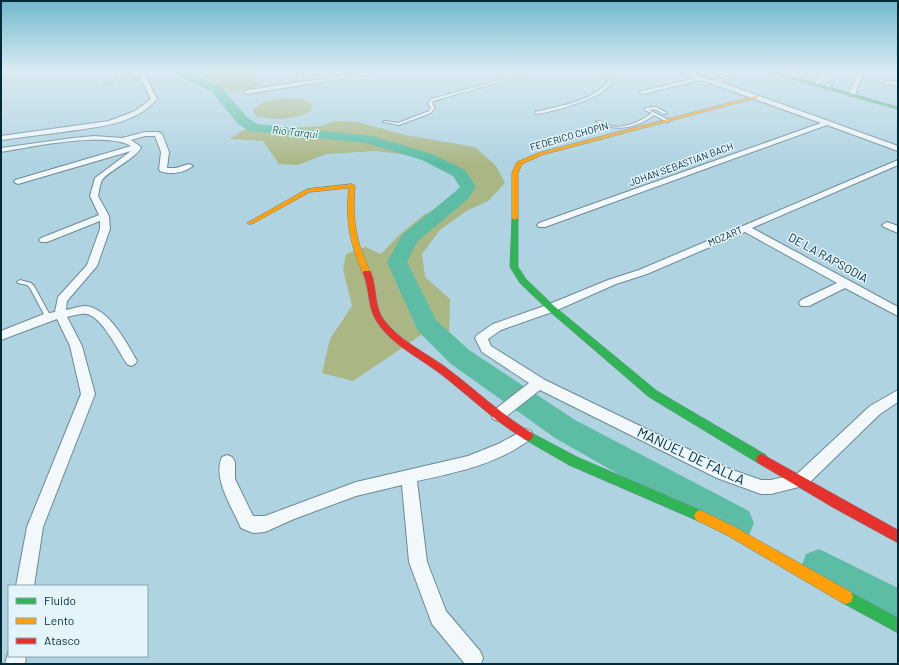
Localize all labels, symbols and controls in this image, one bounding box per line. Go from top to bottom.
street label: FEDERICO CHOPIN [528,119,610,153]
water label: Río Tarqui [271,123,319,140]
street label: JOHAN SEBASTIAN BACH [627,140,735,188]
street label: MOZART [706,223,745,249]
street label: DE LA RAPSODIA [786,230,871,285]
street label: MANUEL DE FALLA [635,423,748,488]
legend [8,585,148,657]
text: Fluido [44,593,76,607]
text: Lento [44,613,74,627]
text: Atasco [44,633,80,647]

